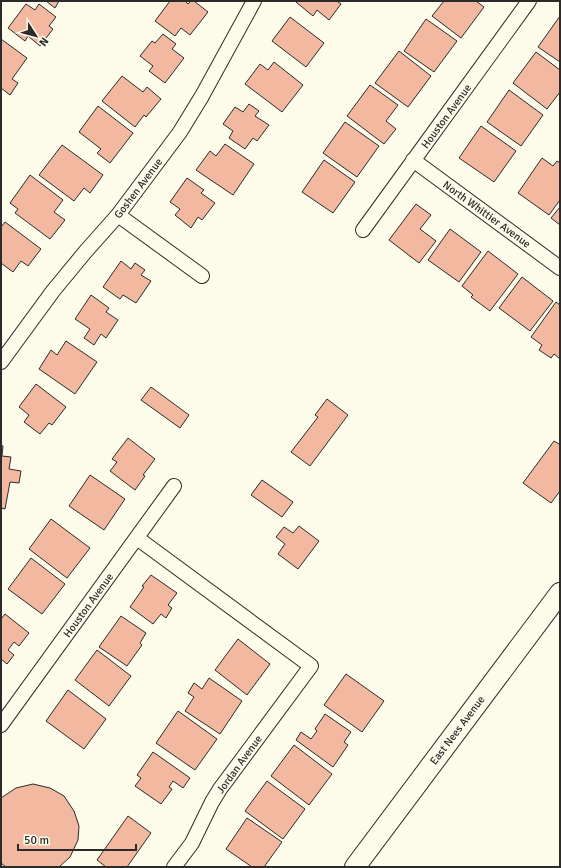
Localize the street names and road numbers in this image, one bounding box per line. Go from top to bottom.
street label: Houston Avenue [419,82,474,151]
street label: Goshen Avenue [112,156,165,221]
street label: North Whittier Avenue [440,178,533,251]
street label: Houston Avenue [61,571,116,640]
street label: East Nees Avenue [427,693,488,767]
street label: Jordan Avenue [214,733,265,796]

